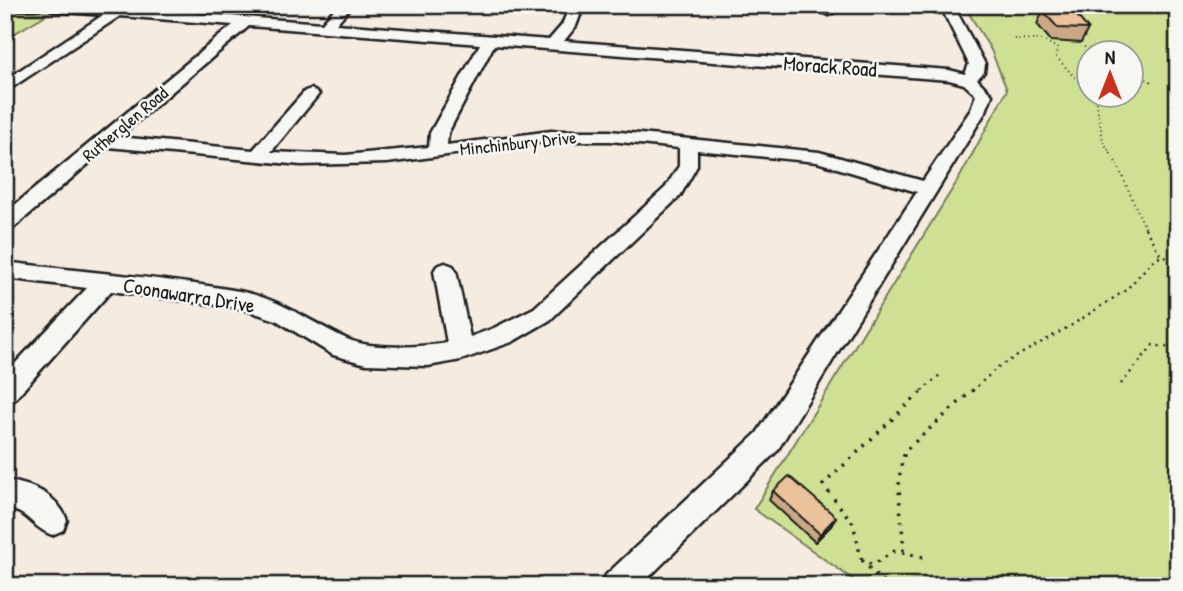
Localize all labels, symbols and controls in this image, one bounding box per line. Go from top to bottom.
north arrow [1074,38,1144,108]
text: N [1105,44,1115,70]
street label: Morack Road [782,48,878,84]
street label: Rutherglen Road [77,81,173,167]
street label: Minchinbury Drive [459,124,577,162]
street label: Coonawarra Drive [121,270,257,320]

